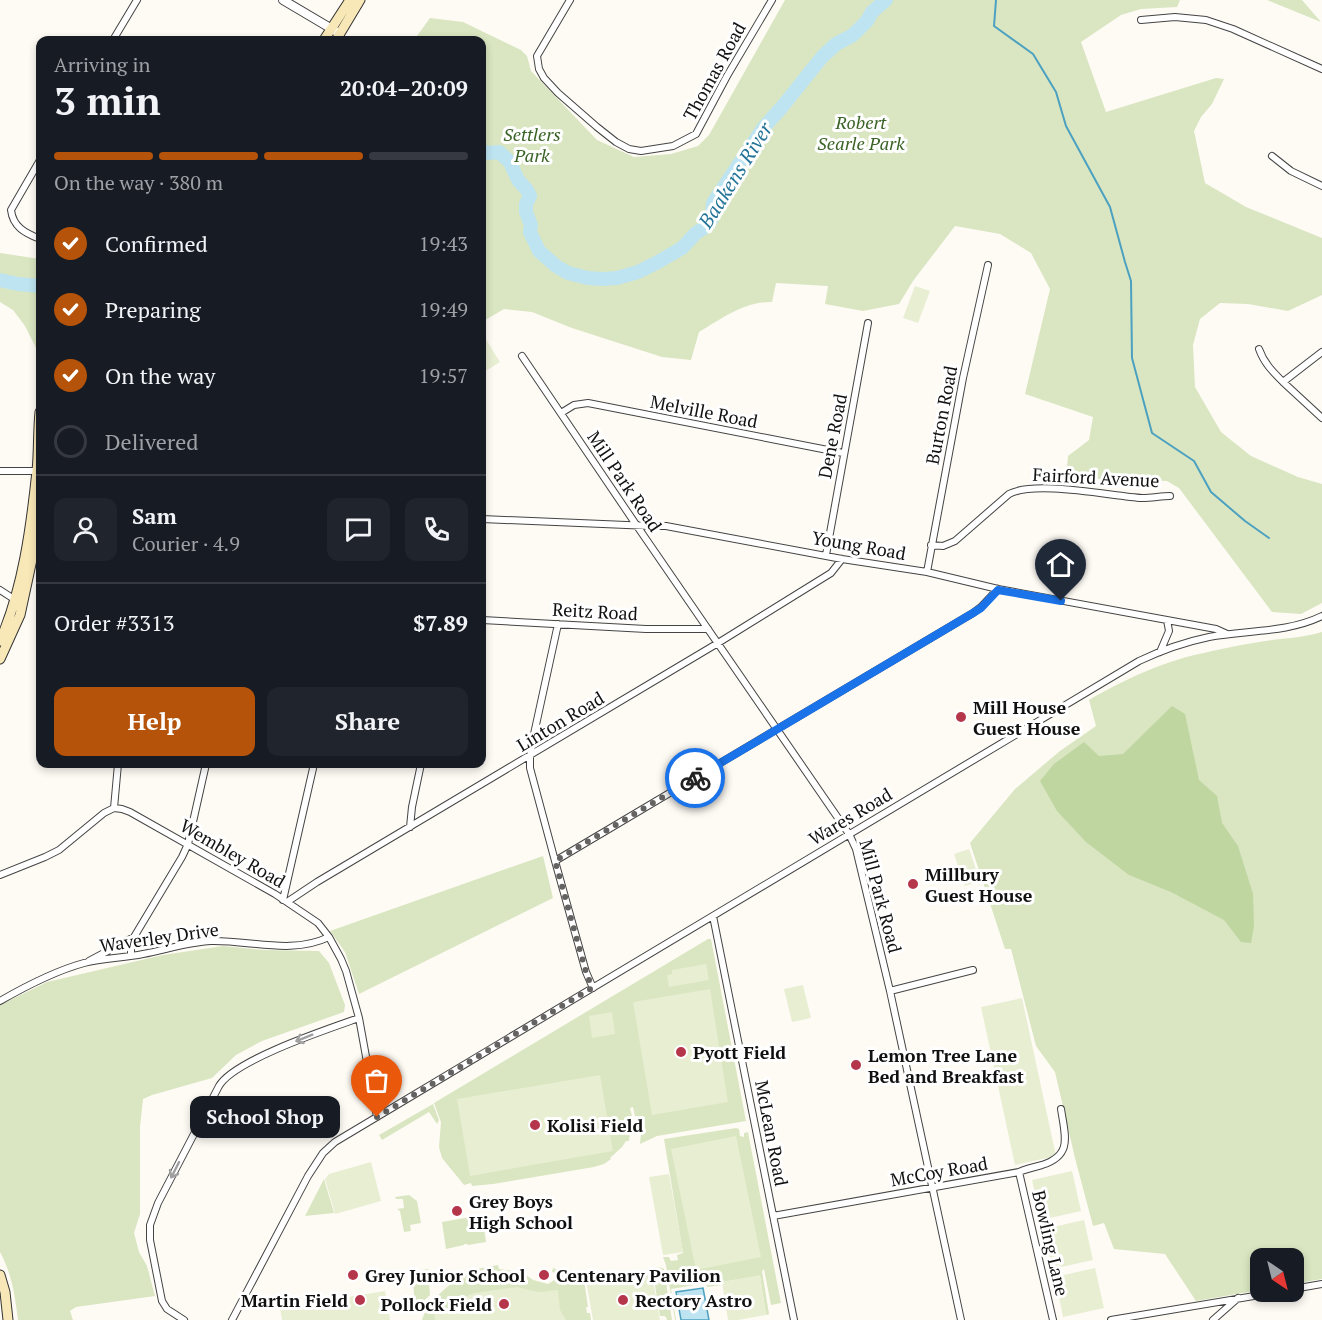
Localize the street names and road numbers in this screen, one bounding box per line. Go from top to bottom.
street label: Thomas Road [677,18,751,124]
street label: Burton Road [920,364,962,466]
street label: Melville Road [648,389,760,433]
street label: Dene Road [812,391,852,481]
street label: Mill Park Road [582,426,668,536]
street label: Fairford Avenue [1032,462,1160,492]
street label: Young Road [810,525,908,565]
street label: Reitz Road [552,597,638,625]
street label: Linton Road [512,686,608,756]
street label: Wares Road [804,782,896,850]
street label: Wembley Road [176,813,290,893]
street label: Mill Park Road [854,837,908,956]
street label: Waverley Drive [98,917,220,957]
street label: McLean Road [750,1078,794,1188]
street label: McCoy Road [888,1151,990,1191]
street label: Bowling Lane [1027,1188,1075,1298]

